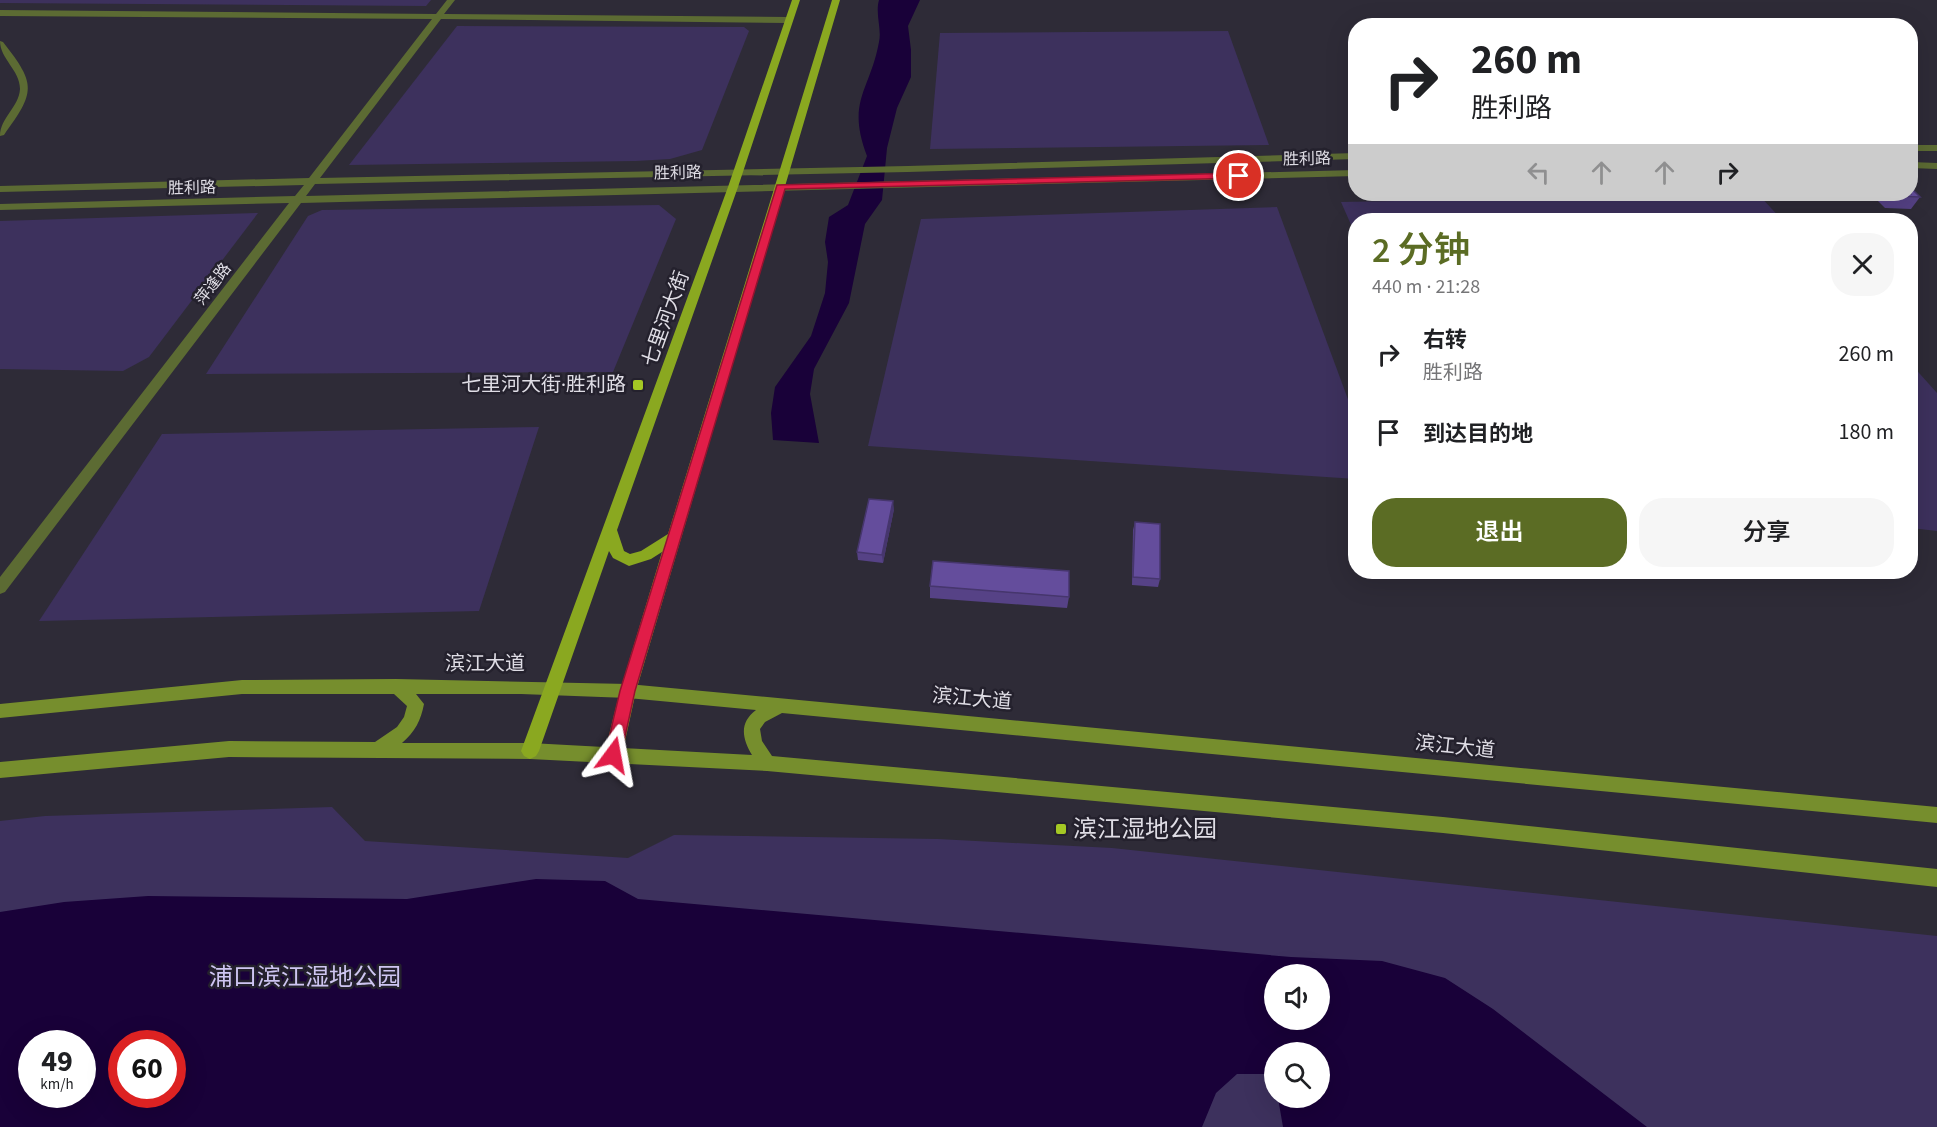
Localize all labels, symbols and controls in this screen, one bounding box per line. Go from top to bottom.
text: 260 m [1471,30,1582,90]
icon: right [1372,42,1450,120]
text: 胜利路 [1471,89,1552,128]
street label: 胜利路 [1283,148,1331,170]
pin [1213,150,1264,201]
icon: left [1522,156,1555,189]
icon: ahead [1585,156,1618,189]
icon: ahead [1648,156,1681,189]
icon: right [1711,156,1744,189]
icon: arrive [1222,159,1255,192]
street label: 胜利路 [654,162,702,184]
street label: 胜利路 [168,177,216,199]
text: 2 分钟 [1372,225,1470,276]
button: close [1831,233,1894,296]
street label: 萍逢路 [190,258,236,310]
street label: 七里河大街 [636,267,696,371]
text: 440 m · 21:28 [1372,273,1480,301]
text: 右转 [1423,324,1467,356]
icon: right [1372,338,1405,371]
text: 260 m [1839,338,1894,370]
text: 胜利路 [1423,359,1483,387]
place label: 七里河大街·胜利路 [461,371,626,399]
marker: 七里河大街·胜利路 [631,378,645,392]
icon: arrive [1372,416,1405,449]
text: 180 m [1839,416,1894,448]
text: 到达目的地 [1423,418,1533,450]
button: 退出 [1372,498,1627,567]
button: 分享 [1639,498,1894,567]
street label: 滨江大道 [445,650,525,678]
street label: 滨江大道 [931,682,1013,716]
position arrow [581,723,645,787]
street label: 滨江大道 [1414,729,1496,765]
place label: 滨江湿地公园 [1073,812,1217,847]
marker: 滨江湿地公园 [1054,822,1068,836]
park label: 浦口滨江湿地公园 [209,960,401,995]
map controls [1264,964,1330,1108]
button: sound [1264,964,1330,1030]
speed limit sign: 60 [108,1030,186,1108]
text: 49 [41,1040,73,1083]
button: search [1264,1042,1330,1108]
text: km/h [40,1074,74,1095]

